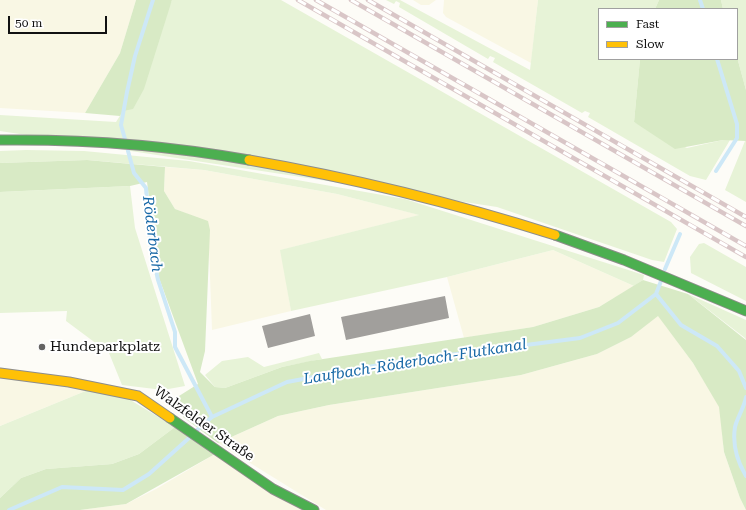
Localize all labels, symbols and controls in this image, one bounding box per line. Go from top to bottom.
scale bar [10,8,109,34]
legend [598,8,738,60]
text: 50 m [15,16,42,30]
text: Fast [636,17,659,31]
text: Slow [636,37,664,51]
water label: Röderbach [138,195,166,273]
water label: Laufbach-Röderbach-Flutkanal [302,335,528,389]
place label: Hundeparkplatz [50,339,160,355]
marker: Hundeparkplatz [37,342,47,352]
street label: Walzfelder Straße [151,383,257,465]

